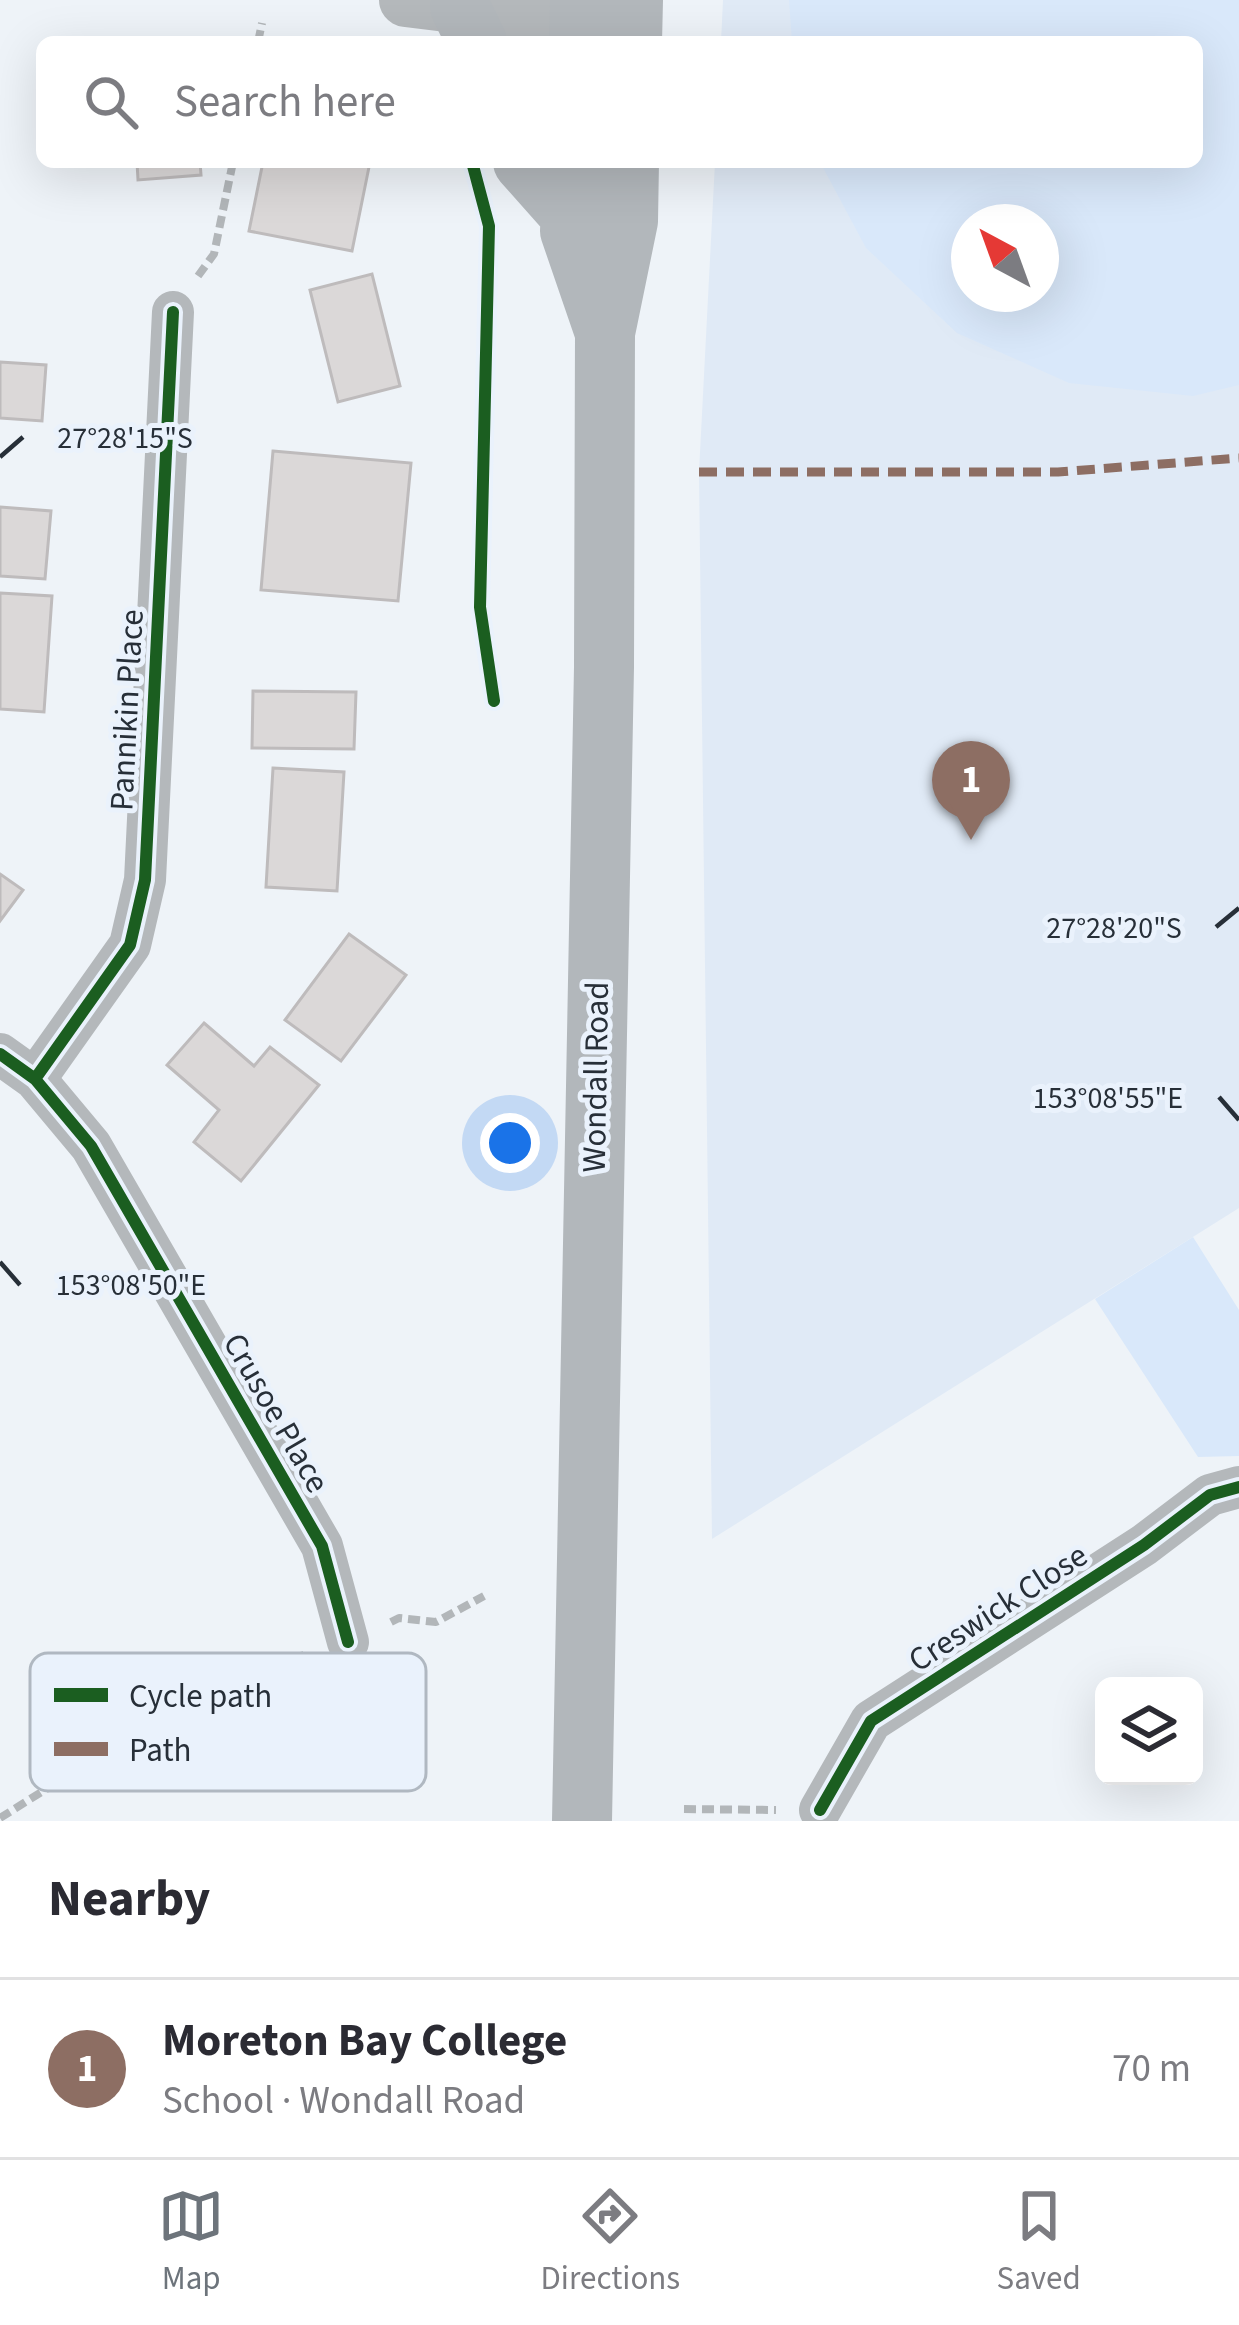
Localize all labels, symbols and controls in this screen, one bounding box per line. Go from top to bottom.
search box [36,36,1203,168]
icon: search [78,69,144,135]
text: Search here [174,70,396,134]
north arrow [951,204,1059,312]
text: 27°28'15"S [57,417,193,460]
street label: Pannikin Place [98,608,156,812]
pin: 1 [932,741,1010,840]
text: 27°28'20"S [1046,907,1182,950]
street label: Wondall Road [571,981,621,1173]
text: 153°08'55"E [1033,1077,1183,1120]
your location [480,1113,540,1173]
text: 153°08'50"E [56,1264,206,1307]
street label: Crusoe Place [211,1324,341,1502]
street label: Creswick Close [899,1532,1097,1684]
legend [30,1653,426,1791]
text: Cycle path [129,1673,272,1720]
map controls [1095,1677,1203,1785]
button: layers [1095,1677,1203,1785]
text: Path [129,1727,192,1774]
text: Nearby [48,1863,210,1935]
text: Moreton Bay College [162,2009,567,2073]
text: 1 [77,2041,97,2097]
text: 70 m [1112,2041,1191,2097]
text: School · Wondall Road [162,2073,525,2129]
tab: Map [158,2183,224,2302]
tab: Directions [541,2183,680,2302]
tab: Saved [997,2183,1081,2302]

